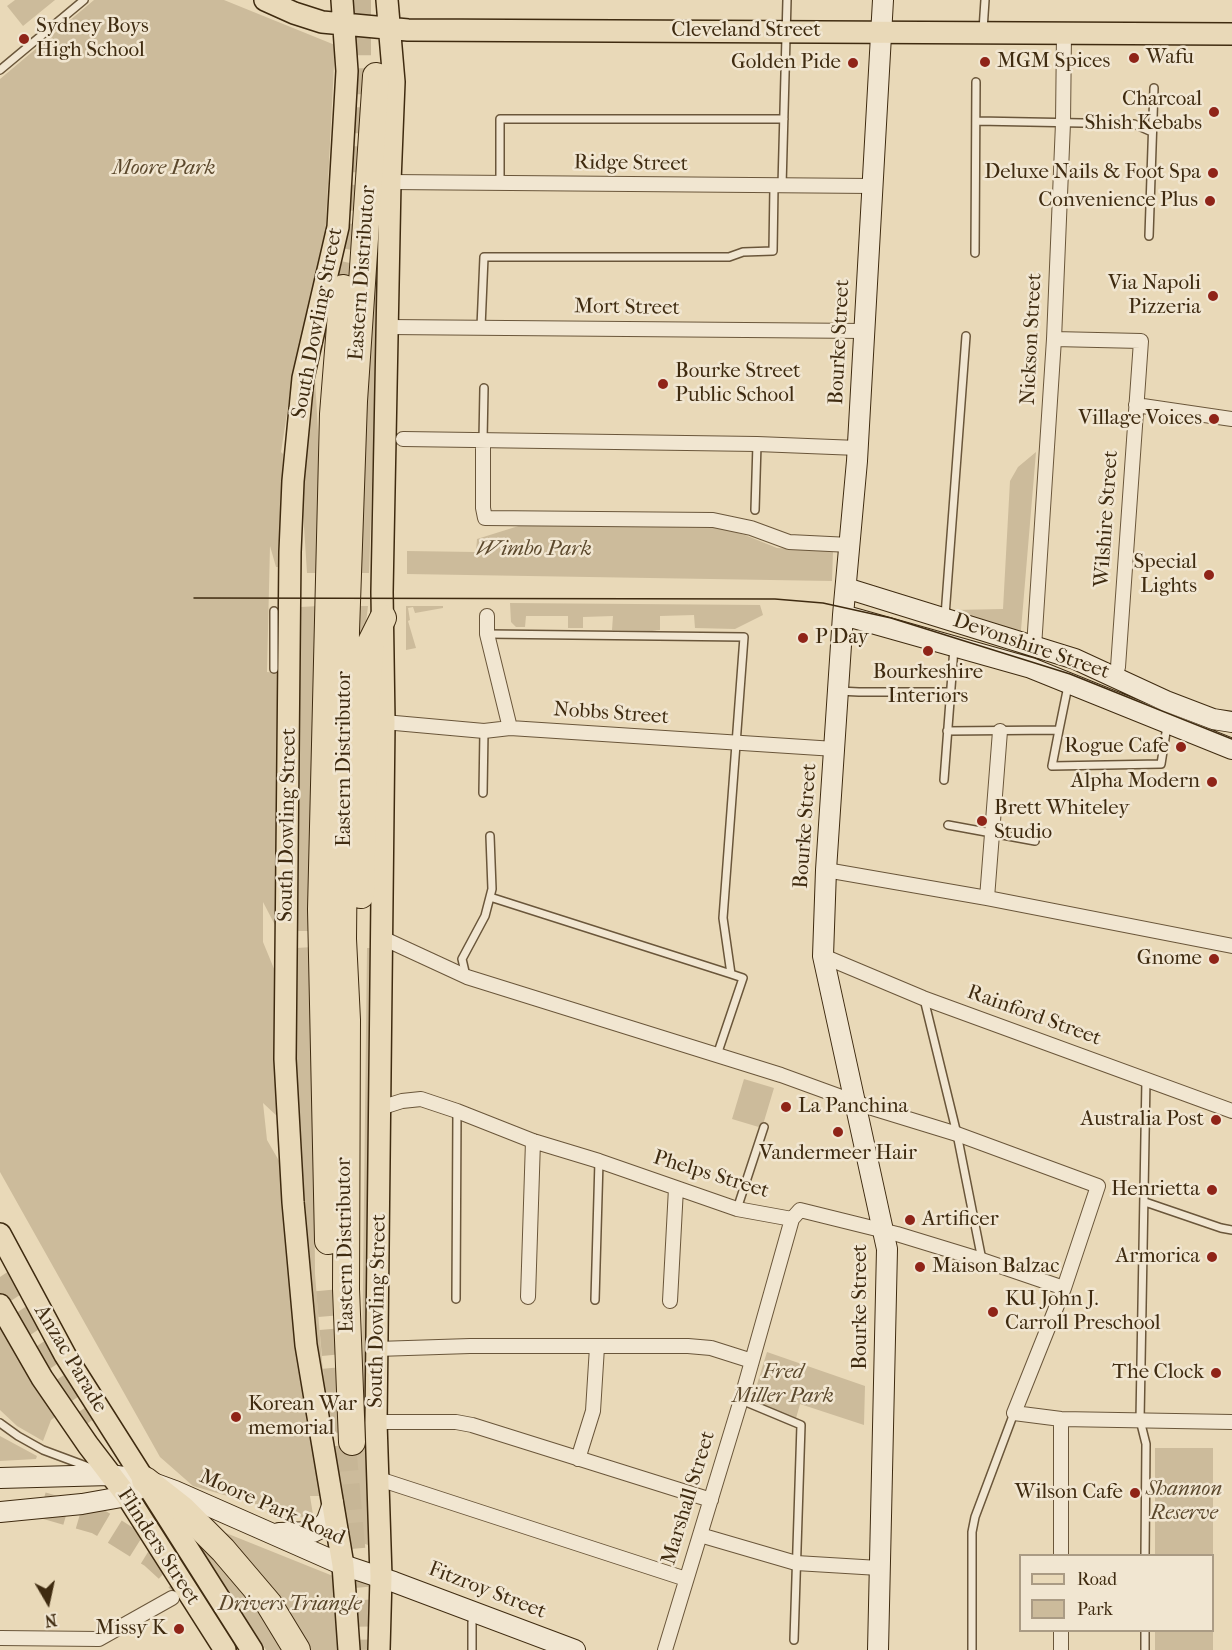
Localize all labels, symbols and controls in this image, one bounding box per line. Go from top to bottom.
place label: Sydney Boys High School [36,14,149,64]
street label: Cleveland Street [671,18,821,44]
marker: Sydney Boys High School [17,32,31,46]
place label: Wafu [1146,45,1194,71]
place label: MGM Spices [997,49,1110,75]
place label: Golden Pide [731,50,841,76]
marker: Wafu [1127,51,1141,65]
marker: MGM Spices [978,55,992,69]
marker: Golden Pide [846,56,860,70]
place label: Charcoal Shish Kebabs [1084,87,1202,137]
marker: Charcoal Shish Kebabs [1207,105,1221,119]
street label: Ridge Street [574,150,688,178]
park label: Moore Park [112,156,216,182]
place label: Deluxe Nails & Foot Spa [984,160,1201,186]
marker: Deluxe Nails & Foot Spa [1206,166,1220,180]
street label: Eastern Distributor [344,184,382,362]
place label: Convenience Plus [1038,188,1198,214]
marker: Convenience Plus [1203,194,1217,208]
street label: South Dowling Street [287,225,349,421]
place label: Via Napoli Pizzeria [1108,271,1201,321]
street label: Nickson Street [1016,272,1048,406]
street label: Bourke Street [824,279,856,405]
marker: Via Napoli Pizzeria [1206,289,1220,303]
street label: Mort Street [574,294,680,322]
place label: Bourke Street Public School [675,359,801,409]
marker: Bourke Street Public School [656,377,670,391]
place label: Village Voices [1078,406,1202,432]
marker: Village Voices [1207,412,1221,426]
street label: Wilshire Street [1090,450,1124,588]
park label: Wimbo Park [476,537,592,563]
place label: Special Lights [1133,550,1197,600]
marker: Special Lights [1202,568,1216,582]
street label: Devonshire Street [949,608,1113,686]
place label: P Day [815,625,869,651]
marker: P Day [796,631,810,645]
marker: Bourkeshire Interiors [921,644,935,658]
place label: Bourkeshire Interiors [873,660,983,710]
street label: Eastern Distributor [332,671,358,847]
street label: Nobbs Street [552,697,670,731]
street label: South Dowling Street [274,728,302,922]
place label: Rogue Cafe [1064,734,1169,760]
marker: Rogue Cafe [1174,740,1188,754]
street label: Bourke Street [789,762,823,890]
place label: Alpha Modern [1071,769,1200,795]
marker: Alpha Modern [1205,775,1219,789]
place label: Brett Whiteley Studio [994,796,1130,846]
marker: Brett Whiteley Studio [975,814,989,828]
place label: Gnome [1137,946,1202,972]
marker: Gnome [1207,952,1221,966]
street label: Rainford Street [964,980,1104,1052]
place label: La Panchina [798,1094,908,1120]
marker: La Panchina [779,1100,793,1114]
place label: Australia Post [1080,1107,1204,1133]
marker: Australia Post [1209,1113,1223,1127]
marker: Vandermeer Hair [831,1125,845,1139]
place label: Vandermeer Hair [759,1141,917,1167]
street label: Phelps Street [650,1145,772,1205]
street label: Eastern Distributor [332,1157,360,1333]
place label: Henrietta [1111,1177,1200,1203]
marker: Henrietta [1205,1183,1219,1197]
place label: Artificer [922,1207,999,1233]
marker: Artificer [903,1213,917,1227]
street label: South Dowling Street [364,1214,392,1408]
street label: Bourke Street [848,1244,874,1370]
place label: Armorica [1116,1244,1200,1270]
marker: Armorica [1205,1250,1219,1264]
place label: Maison Balzac [932,1254,1060,1280]
marker: Maison Balzac [913,1260,927,1274]
place label: KU John J. Carroll Preschool [1005,1287,1161,1337]
street label: Anzac Parade [28,1301,112,1417]
marker: KU John J. Carroll Preschool [986,1305,1000,1319]
park label: Fred Miller Park [732,1360,834,1410]
place label: The Clock [1112,1360,1204,1386]
marker: The Clock [1209,1366,1223,1380]
place label: Korean War memorial [248,1392,357,1442]
marker: Korean War memorial [229,1410,243,1424]
street label: Marshall Street [657,1428,721,1568]
street label: Moore Park Road [195,1465,349,1551]
park label: Shannon Reserve [1146,1477,1222,1527]
place label: Wilson Cafe [1015,1480,1123,1506]
street label: Flinders Street [111,1484,205,1610]
marker: Wilson Cafe [1128,1486,1142,1500]
legend [1019,1554,1214,1632]
street label: Fitzroy Street [425,1557,549,1625]
text: Road [1077,1569,1117,1590]
north arrow [18,1572,78,1632]
park label: Drivers Triangle [218,1592,362,1618]
text: Park [1077,1599,1113,1620]
text: N [43,1610,58,1631]
place label: Missy K [95,1616,167,1642]
marker: Missy K [172,1622,186,1636]

